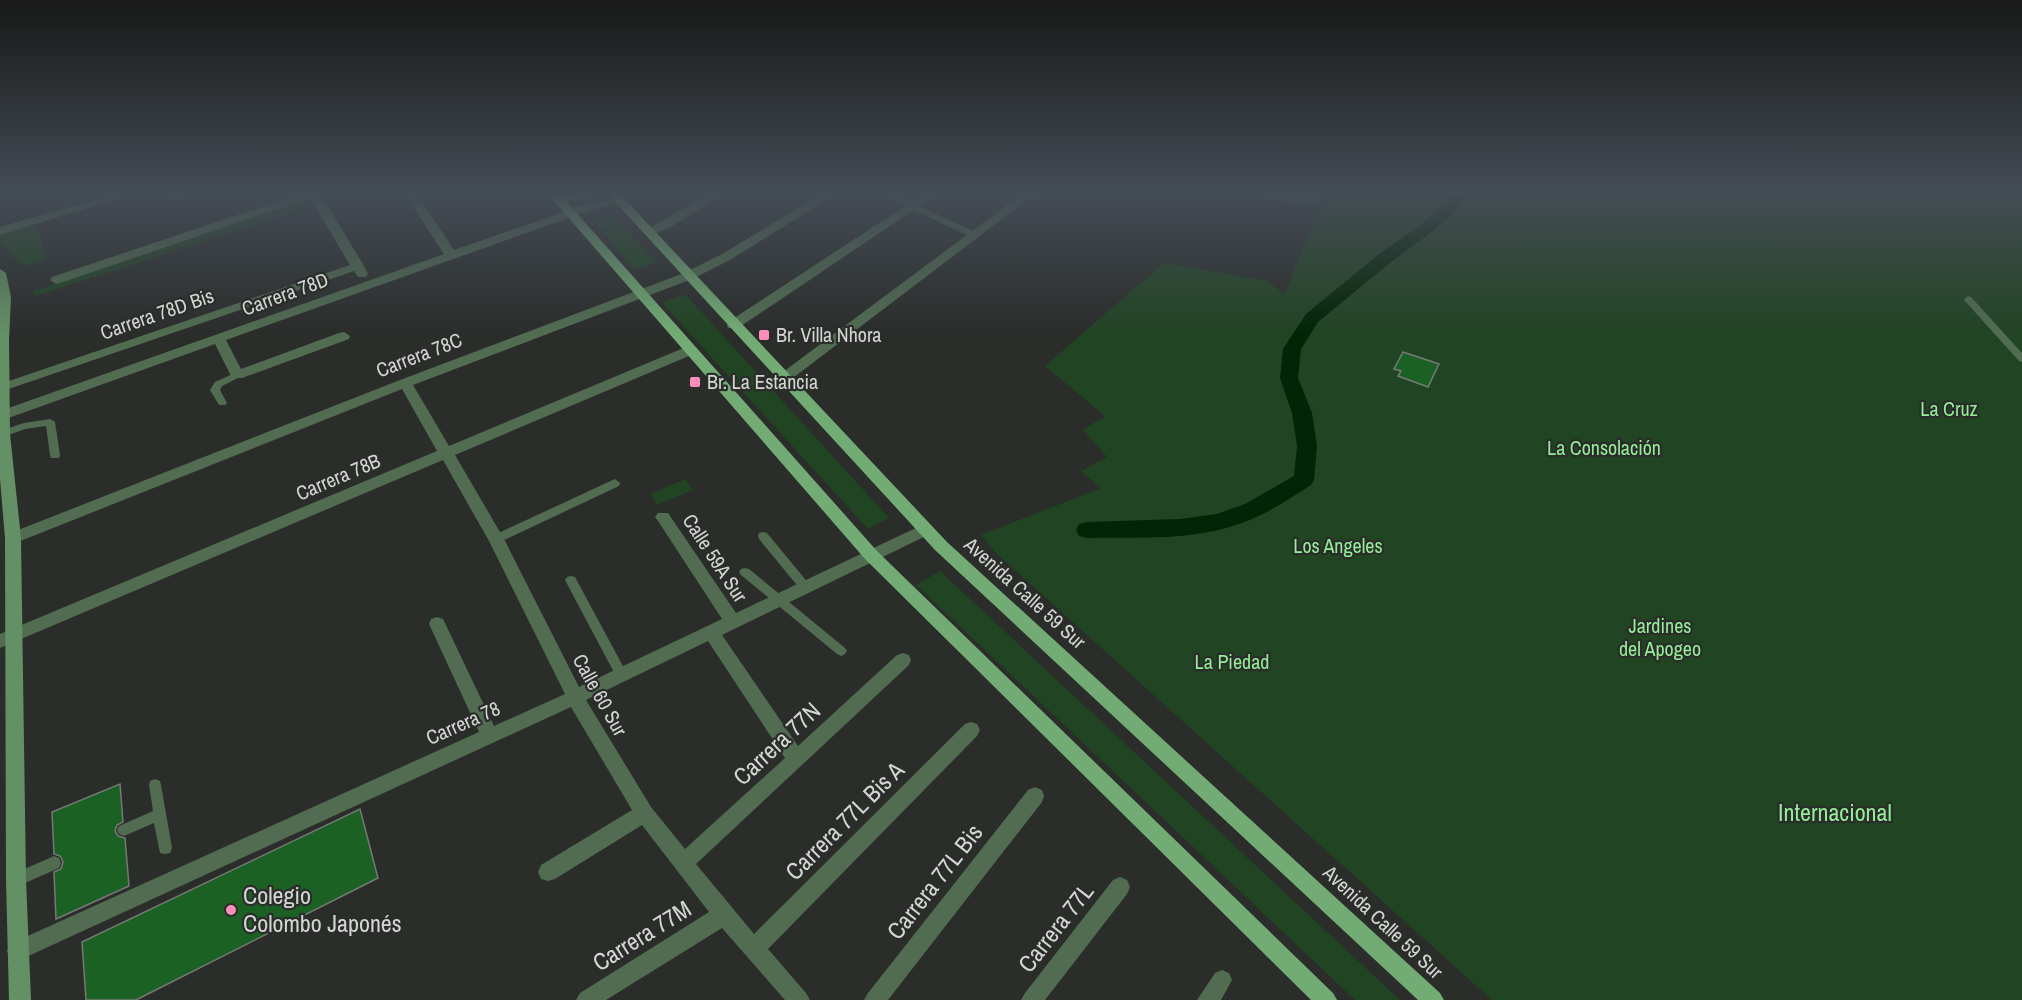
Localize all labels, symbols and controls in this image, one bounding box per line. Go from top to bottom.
street label: Carrera 78D [238,265,332,322]
street label: Carrera 78D Bis [96,281,217,346]
place label: Br. Villa Nhora [776,321,881,348]
street label: Carrera 78C [372,326,466,383]
marker: Br. Villa Nhora [757,328,771,342]
place label: Br. La Estancia [707,368,818,395]
marker: Br. La Estancia [688,375,702,389]
park label: La Cruz [1920,395,1978,422]
park label: La Consolación [1547,434,1661,461]
street label: Carrera 78B [291,447,384,506]
street label: Calle 59A Sur [677,508,754,608]
street label: Avenida Calle 59 Sur [958,530,1092,655]
park label: Los Angeles [1293,532,1383,559]
park label: Jardines del Apogeo [1619,612,1701,662]
park label: La Piedad [1195,648,1269,675]
street label: Calle 60 Sur [567,649,634,741]
street label: Carrera 78 [421,694,504,751]
street label: Carrera 77N [726,695,827,792]
street label: Carrera 77L Bis A [778,753,911,887]
park label: Internacional [1778,796,1892,828]
street label: Carrera 77L Bis [879,817,989,946]
street label: Avenida Calle 59 Sur [1317,858,1450,985]
street label: Carrera 77L [1010,876,1100,979]
place label: Colegio Colombo Japonés [243,879,402,939]
street label: Carrera 77M [586,892,697,978]
marker: Colegio Colombo Japonés [224,903,238,917]

